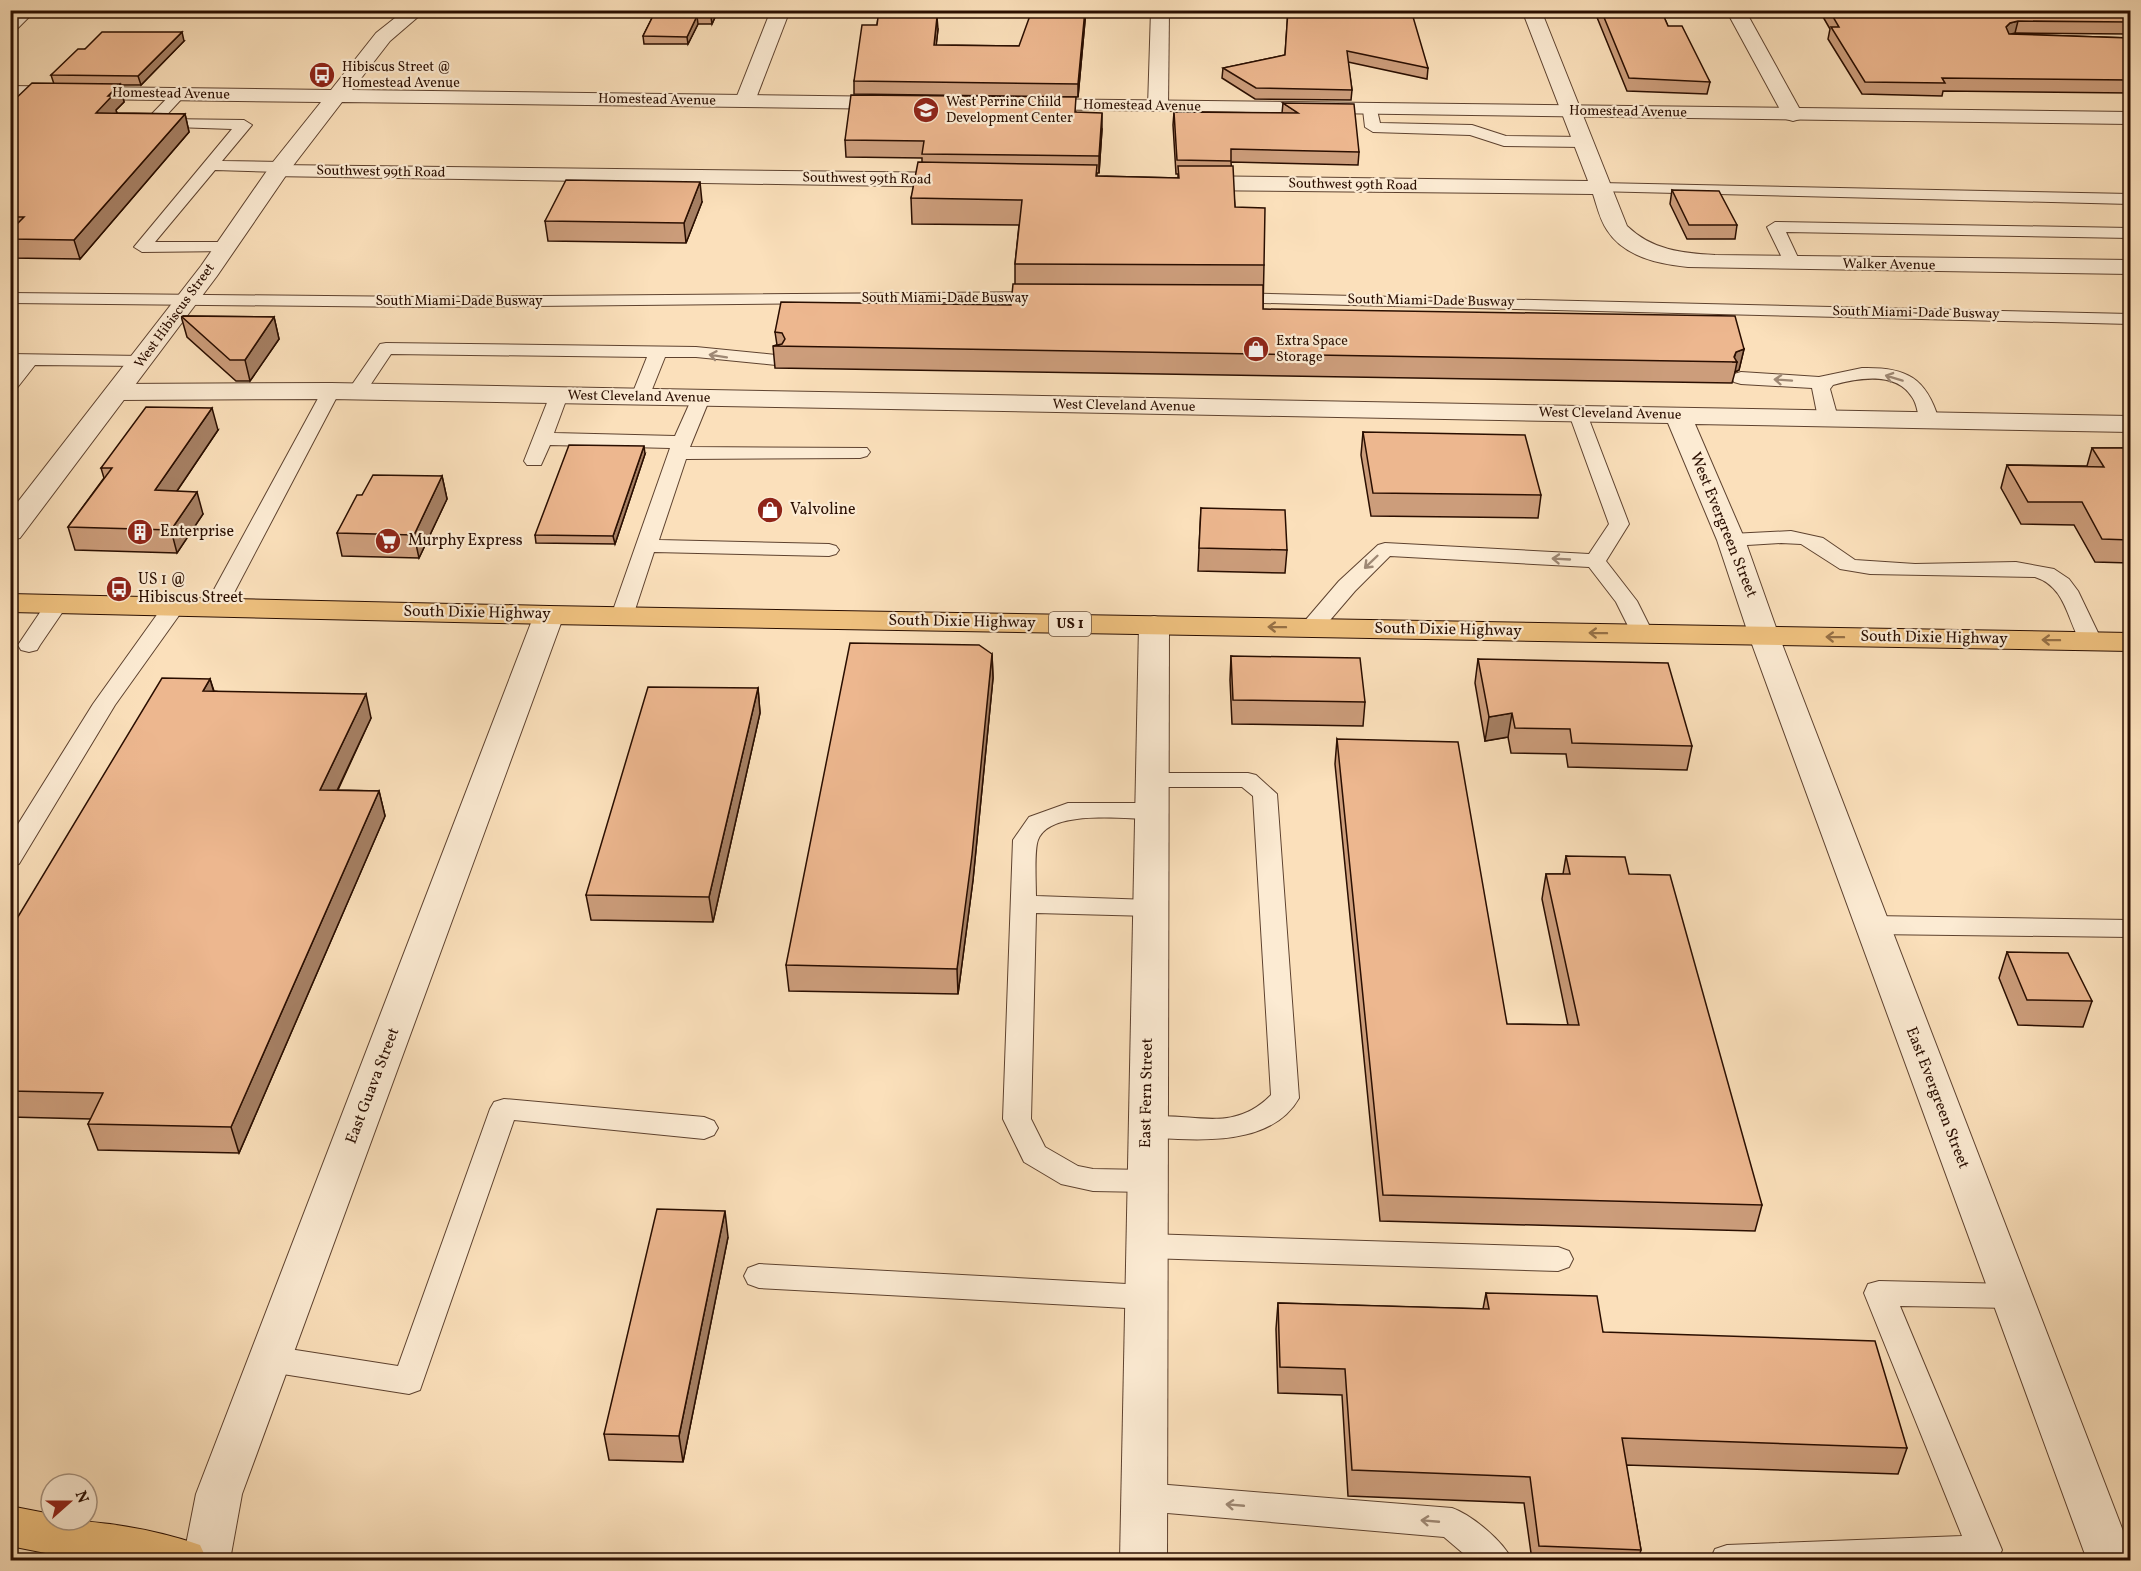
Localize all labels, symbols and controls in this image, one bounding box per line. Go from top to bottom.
place label: Hibiscus Street @ Homestead Avenue [342,58,460,93]
bus stop icon: Hibiscus Street @ Homestead Avenue [307,60,337,90]
street label: Homestead Avenue [112,83,230,105]
street label: Homestead Avenue [598,89,716,111]
place label: West Perrine Child Development Center [946,93,1073,128]
school or university icon: West Perrine Child Development Center [911,95,941,125]
street label: Homestead Avenue [1083,95,1201,117]
street label: Homestead Avenue [1569,101,1687,123]
street label: Southwest 99th Road [316,161,446,183]
street label: Southwest 99th Road [802,168,932,190]
street label: Southwest 99th Road [1288,174,1418,196]
street label: Walker Avenue [1842,255,1936,275]
street label: West Hibiscus Street [130,260,220,372]
street label: South Miami-Dade Busway [861,289,1029,308]
street label: South Miami-Dade Busway [1347,290,1515,312]
street label: South Miami-Dade Busway [375,292,543,311]
street label: South Miami-Dade Busway [1832,302,2000,324]
place label: Extra Space Storage [1276,332,1348,367]
shop icon: Extra Space Storage [1241,334,1271,364]
one-way arrow [708,350,728,361]
one-way arrow [1885,372,1904,383]
one-way arrow [1773,375,1793,386]
street label: West Cleveland Avenue [567,386,711,408]
street label: West Cleveland Avenue [1052,395,1196,417]
street label: West Cleveland Avenue [1538,403,1682,425]
street label: West Evergreen Street [1684,449,1762,601]
shop icon: Valvoline [755,495,785,525]
place label: Valvoline [790,499,856,521]
building icon: Enterprise [125,517,155,547]
place label: Enterprise [160,521,234,543]
supermarket icon: Murphy Express [373,526,403,556]
place label: Murphy Express [408,530,523,552]
one-way arrow [1551,553,1571,564]
one-way arrow [1364,555,1379,570]
place label: US 1 @ Hibiscus Street [138,569,244,609]
bus stop icon: US 1 @ Hibiscus Street [104,574,134,604]
street label: South Dixie Highway [403,601,551,625]
street label: South Dixie Highway [888,610,1036,634]
road number: US 1 [1049,612,1091,636]
street label: South Dixie Highway [1374,618,1522,642]
one-way arrow [1268,621,1288,633]
street label: South Dixie Highway [1860,626,2008,650]
one-way arrow [1589,627,1609,638]
one-way arrow [1826,631,1846,643]
one-way arrow [2042,635,2062,646]
street label: East Guava Street [341,1024,405,1147]
street label: East Evergreen Street [1900,1024,1974,1172]
street label: East Fern Street [1135,1037,1159,1148]
north arrow [39,1472,99,1532]
text: N [69,1488,94,1507]
one-way arrow [1226,1499,1246,1510]
one-way arrow [1420,1515,1440,1526]

